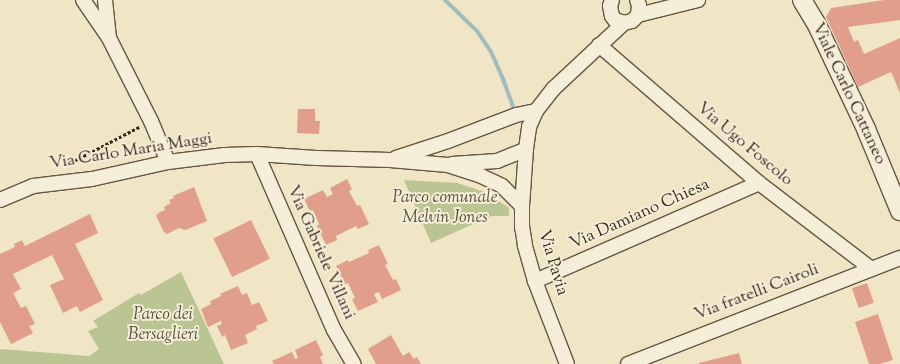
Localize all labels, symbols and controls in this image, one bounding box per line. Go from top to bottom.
street label: Viale Carlo Cattaneo [806,20,890,168]
street label: Via Ugo Foscolo [692,99,796,191]
street label: Via Carlo Maria Maggi [48,129,214,175]
street label: Via Damiano Chiesa [567,175,713,255]
street label: Via Gabriele Villani [281,183,359,323]
park label: Parco comunale Melvin Jones [392,189,498,229]
street label: Via Pavia [532,228,572,298]
street label: Via fratelli Cairoli [692,260,822,326]
park label: Parco dei Bersaglieri [128,306,198,346]

